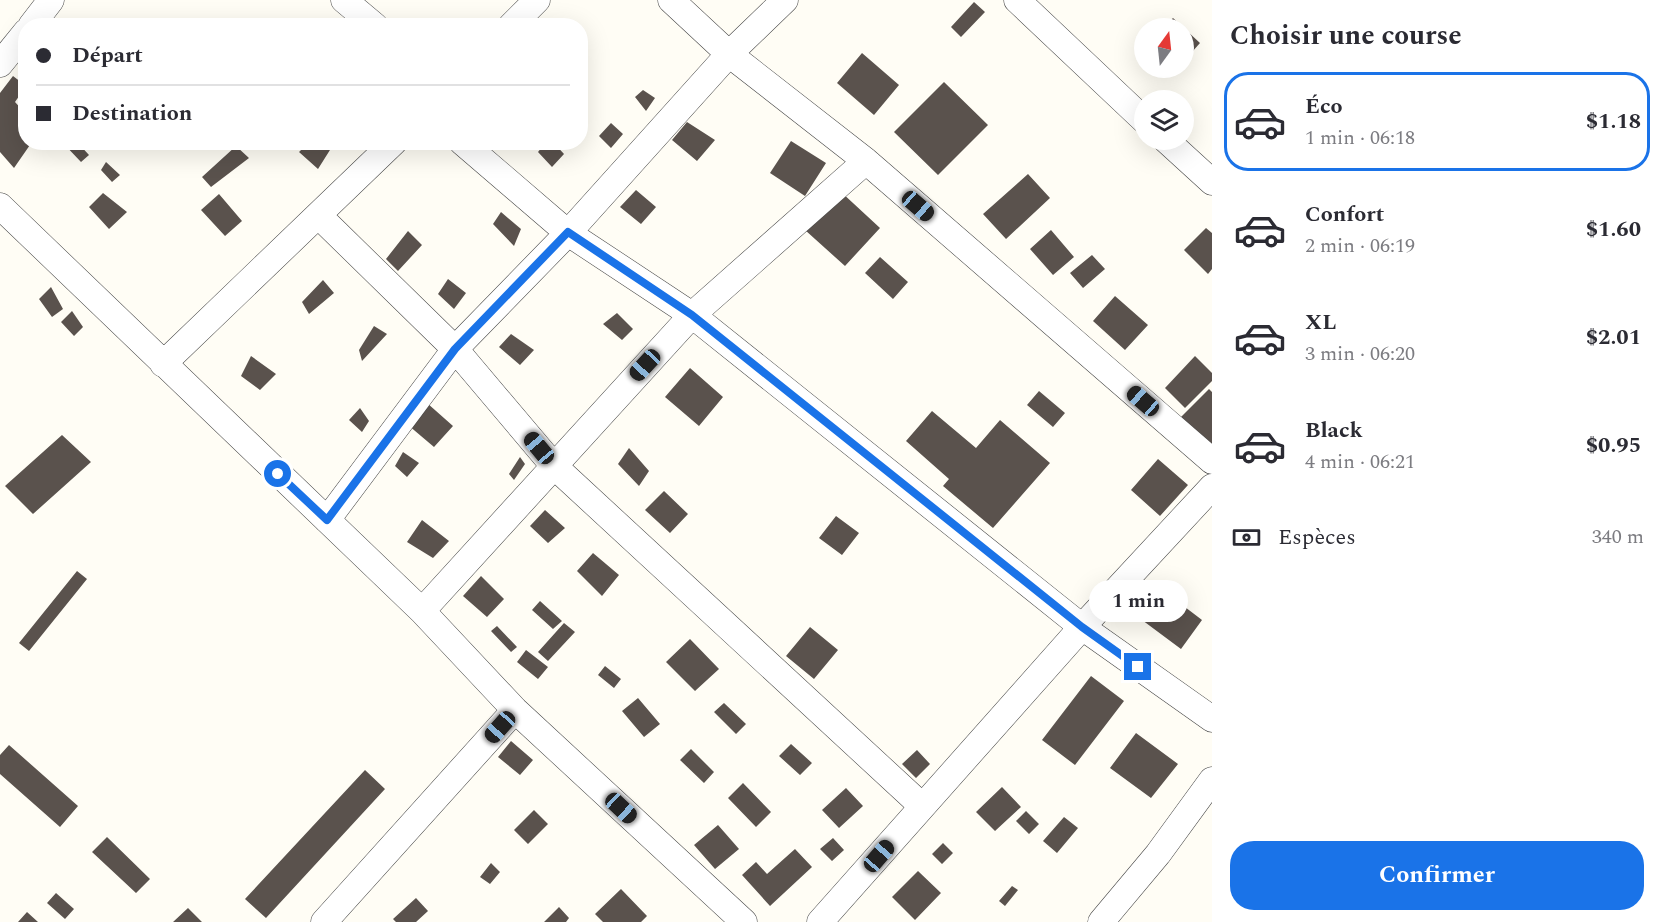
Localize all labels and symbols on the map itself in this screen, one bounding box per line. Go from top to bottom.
north arrow [1134,18,1194,78]
car [899,187,937,225]
car [626,346,664,384]
car [1124,382,1162,420]
car [521,428,557,468]
route start [264,460,291,487]
callout: 1 min [1088,580,1188,622]
route end [1124,653,1151,680]
car [481,708,519,746]
car [602,789,640,827]
car [860,837,898,875]

